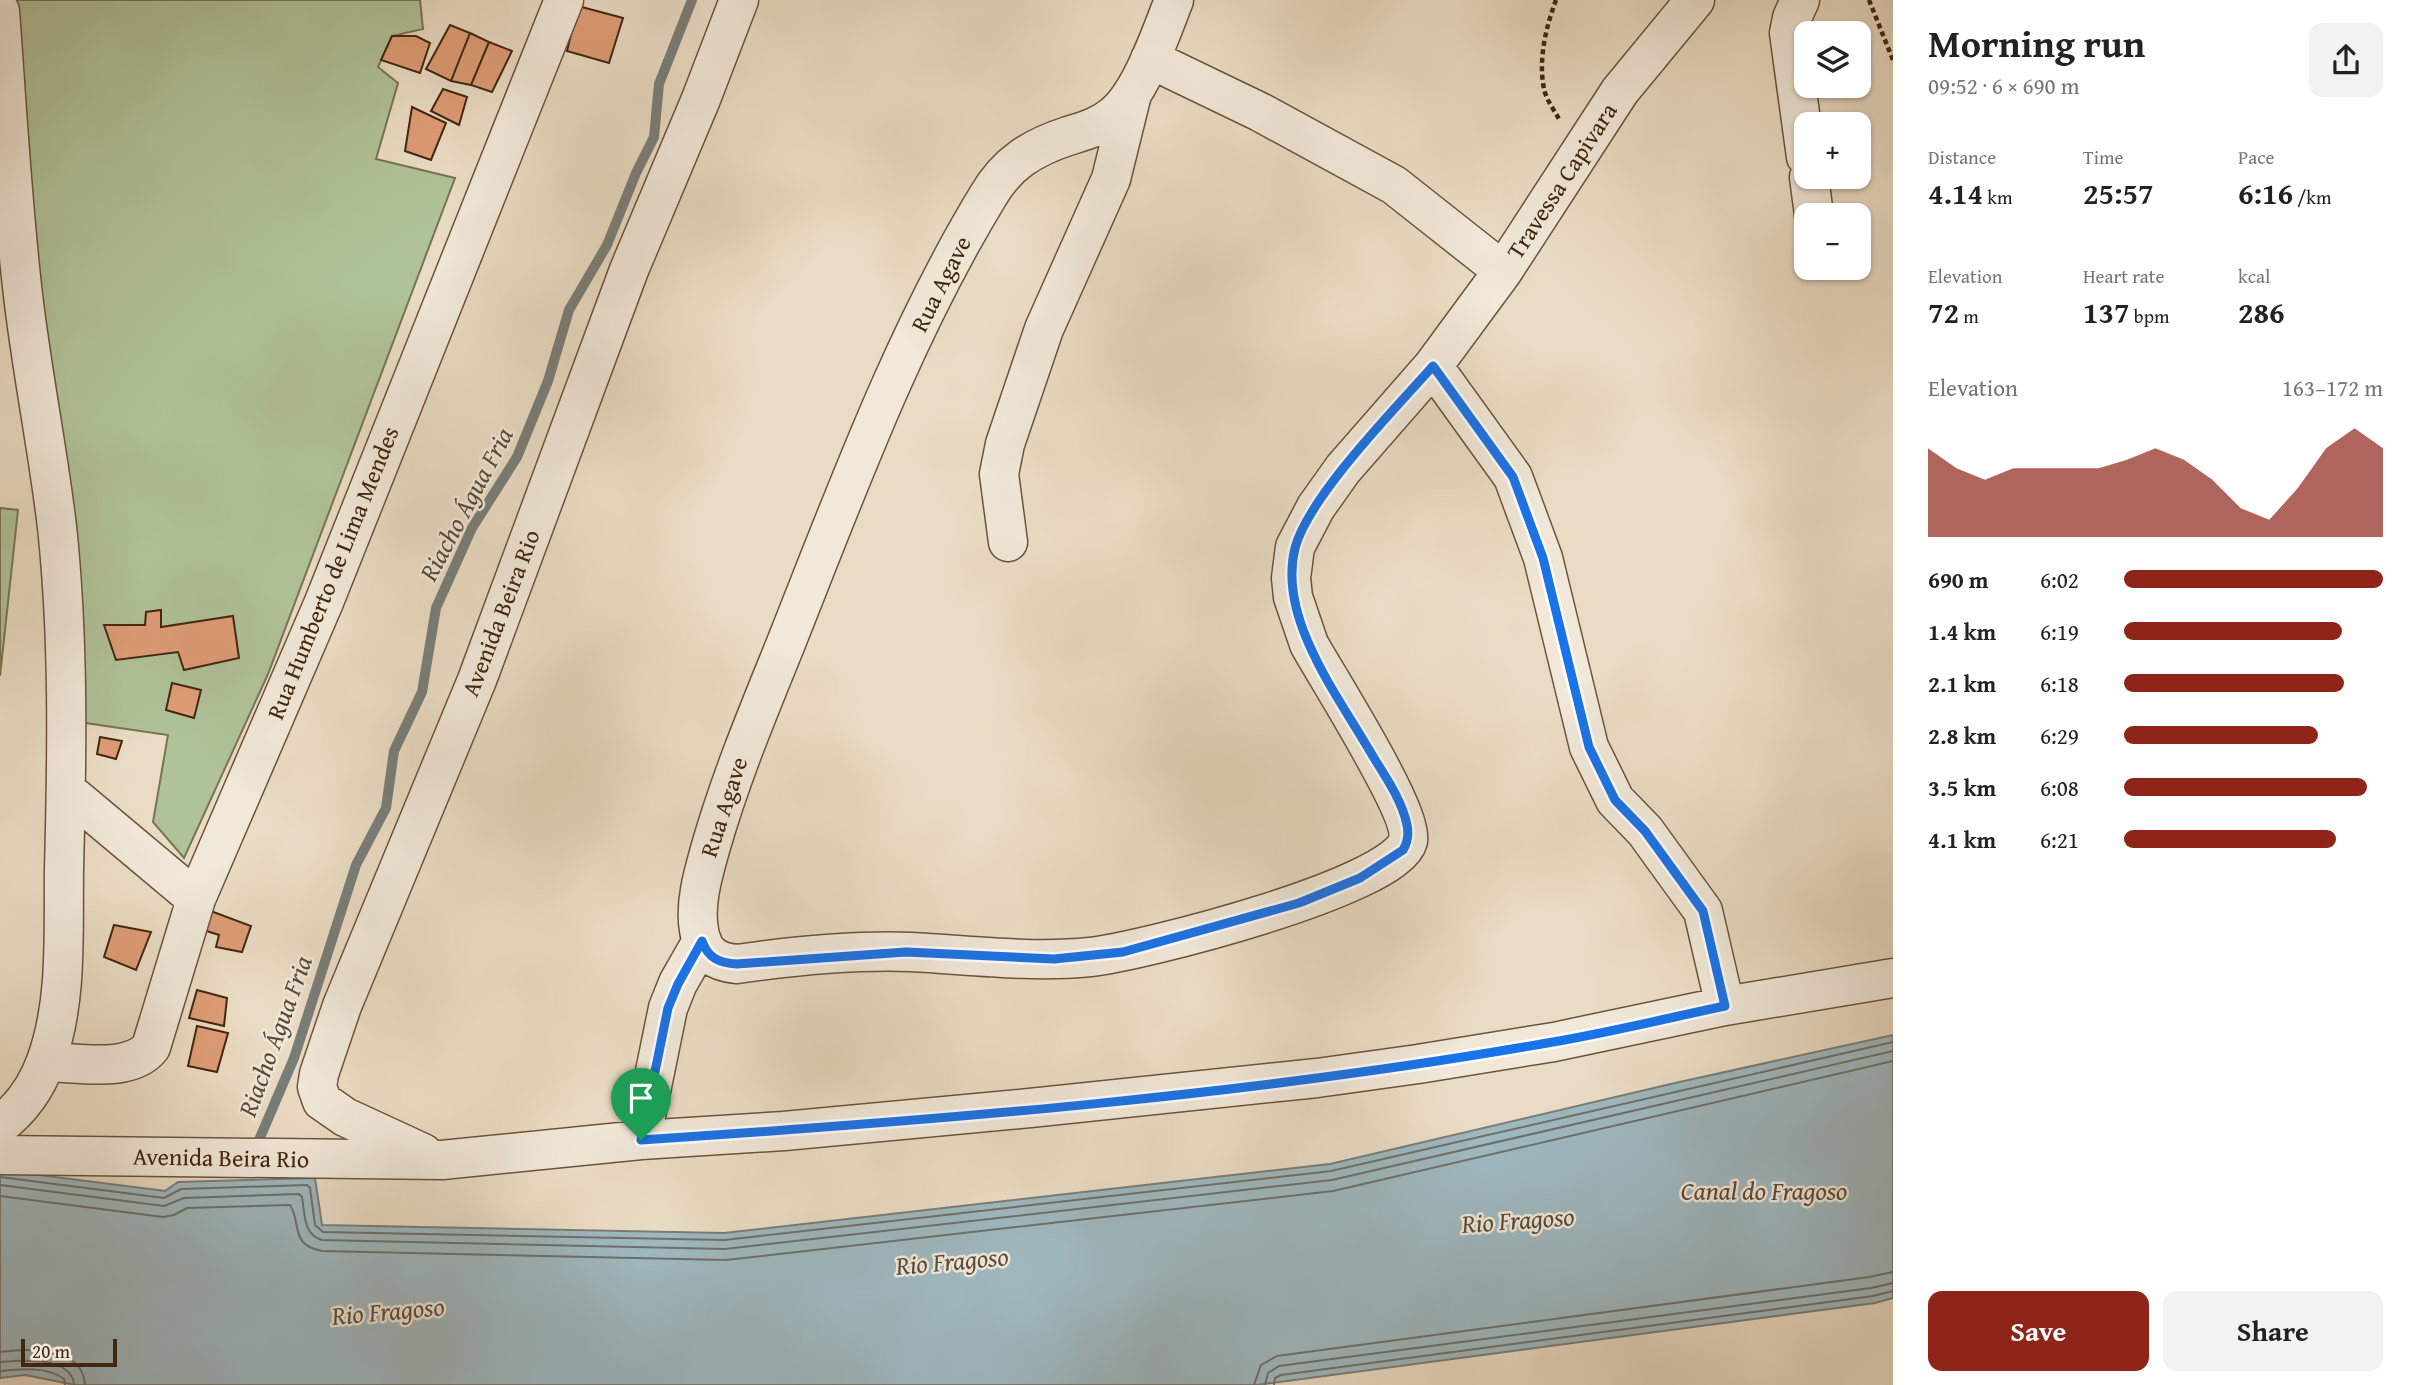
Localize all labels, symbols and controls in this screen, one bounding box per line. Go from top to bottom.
text: Morning run [1928,15,2145,71]
map controls [1794,21,1871,280]
button: layers [1794,21,1871,98]
button: share [2309,23,2383,97]
text: 09:52 · 6 × 690 m [1928,69,2080,102]
street label: Travessa Capivara [1498,95,1626,266]
button: + [1794,112,1871,189]
text: Distance [1928,143,1996,171]
text: Time [2083,143,2123,171]
text: Pace [2238,143,2275,171]
text: 4.14 [1928,171,1983,215]
text: 25:57 [2083,171,2154,215]
text: 6:16 [2238,171,2293,215]
text: km [1983,183,2012,211]
text: /km [2293,183,2331,211]
button: − [1794,203,1871,280]
street label: Rua Agave [901,230,980,338]
text: Elevation [1928,262,2002,290]
text: Heart rate [2083,262,2164,290]
text: kcal [2238,262,2270,290]
text: 72 [1928,290,1959,334]
text: 137 [2083,290,2130,334]
text: 286 [2238,290,2285,334]
text: m [1959,302,1979,330]
text: bpm [2130,302,2169,330]
text: Elevation [1928,371,2018,404]
text: 163–172 m [2282,371,2383,404]
water label: Riacho Água Fria [408,420,522,588]
street label: Rua Humberto de Lima Mendes [258,421,407,725]
street label: Avenida Beira Rio [453,524,548,701]
text: 690 m [1928,563,1989,596]
text: 6:02 [2040,563,2079,596]
text: 1.4 km [1928,615,1996,648]
text: 6:19 [2040,615,2079,648]
text: 2.1 km [1928,667,1996,700]
text: 6:18 [2040,667,2079,700]
text: 2.8 km [1928,719,1996,752]
text: 6:29 [2040,719,2079,752]
street label: Rua Agave [691,752,756,861]
text: 3.5 km [1928,771,1996,804]
text: 6:08 [2040,771,2079,804]
text: 4.1 km [1928,823,1996,856]
text: 6:21 [2040,823,2079,856]
water label: Riacho Água Fria [227,950,322,1123]
pin [611,1068,671,1140]
icon: arrive [622,1079,660,1117]
street label: Avenida Beira Rio [133,1138,309,1177]
water label: Canal do Fragoso [1681,1171,1847,1210]
water label: Rio Fragoso [1459,1196,1576,1243]
water label: Rio Fragoso [893,1236,1010,1285]
water label: Rio Fragoso [329,1286,446,1335]
button: Save [1928,1291,2149,1371]
button: Share [2163,1291,2383,1371]
scale bar [21,1336,117,1368]
text: 20 m [32,1337,70,1365]

